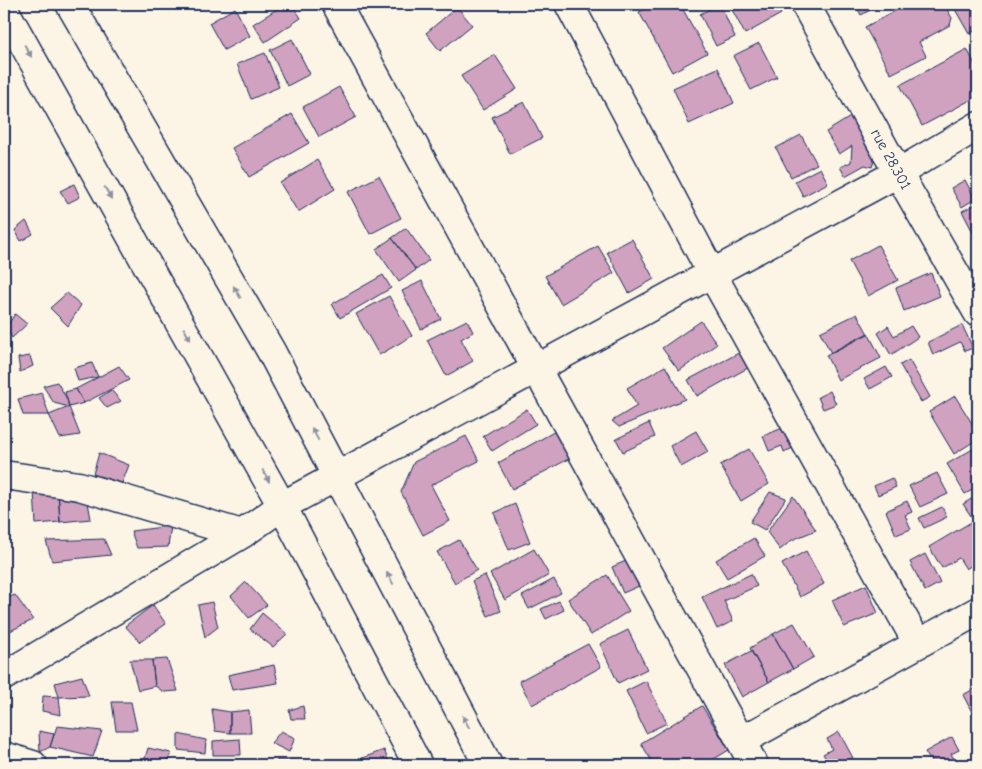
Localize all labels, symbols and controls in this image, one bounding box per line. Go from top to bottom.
one-way arrow [23,44,32,58]
street label: rue 28.301 [867,125,915,193]
one-way arrow [103,186,112,199]
one-way arrow [232,285,241,298]
one-way arrow [183,328,192,341]
one-way arrow [311,427,319,442]
one-way arrow [262,469,270,484]
one-way arrow [386,571,394,585]
one-way arrow [462,715,470,729]

